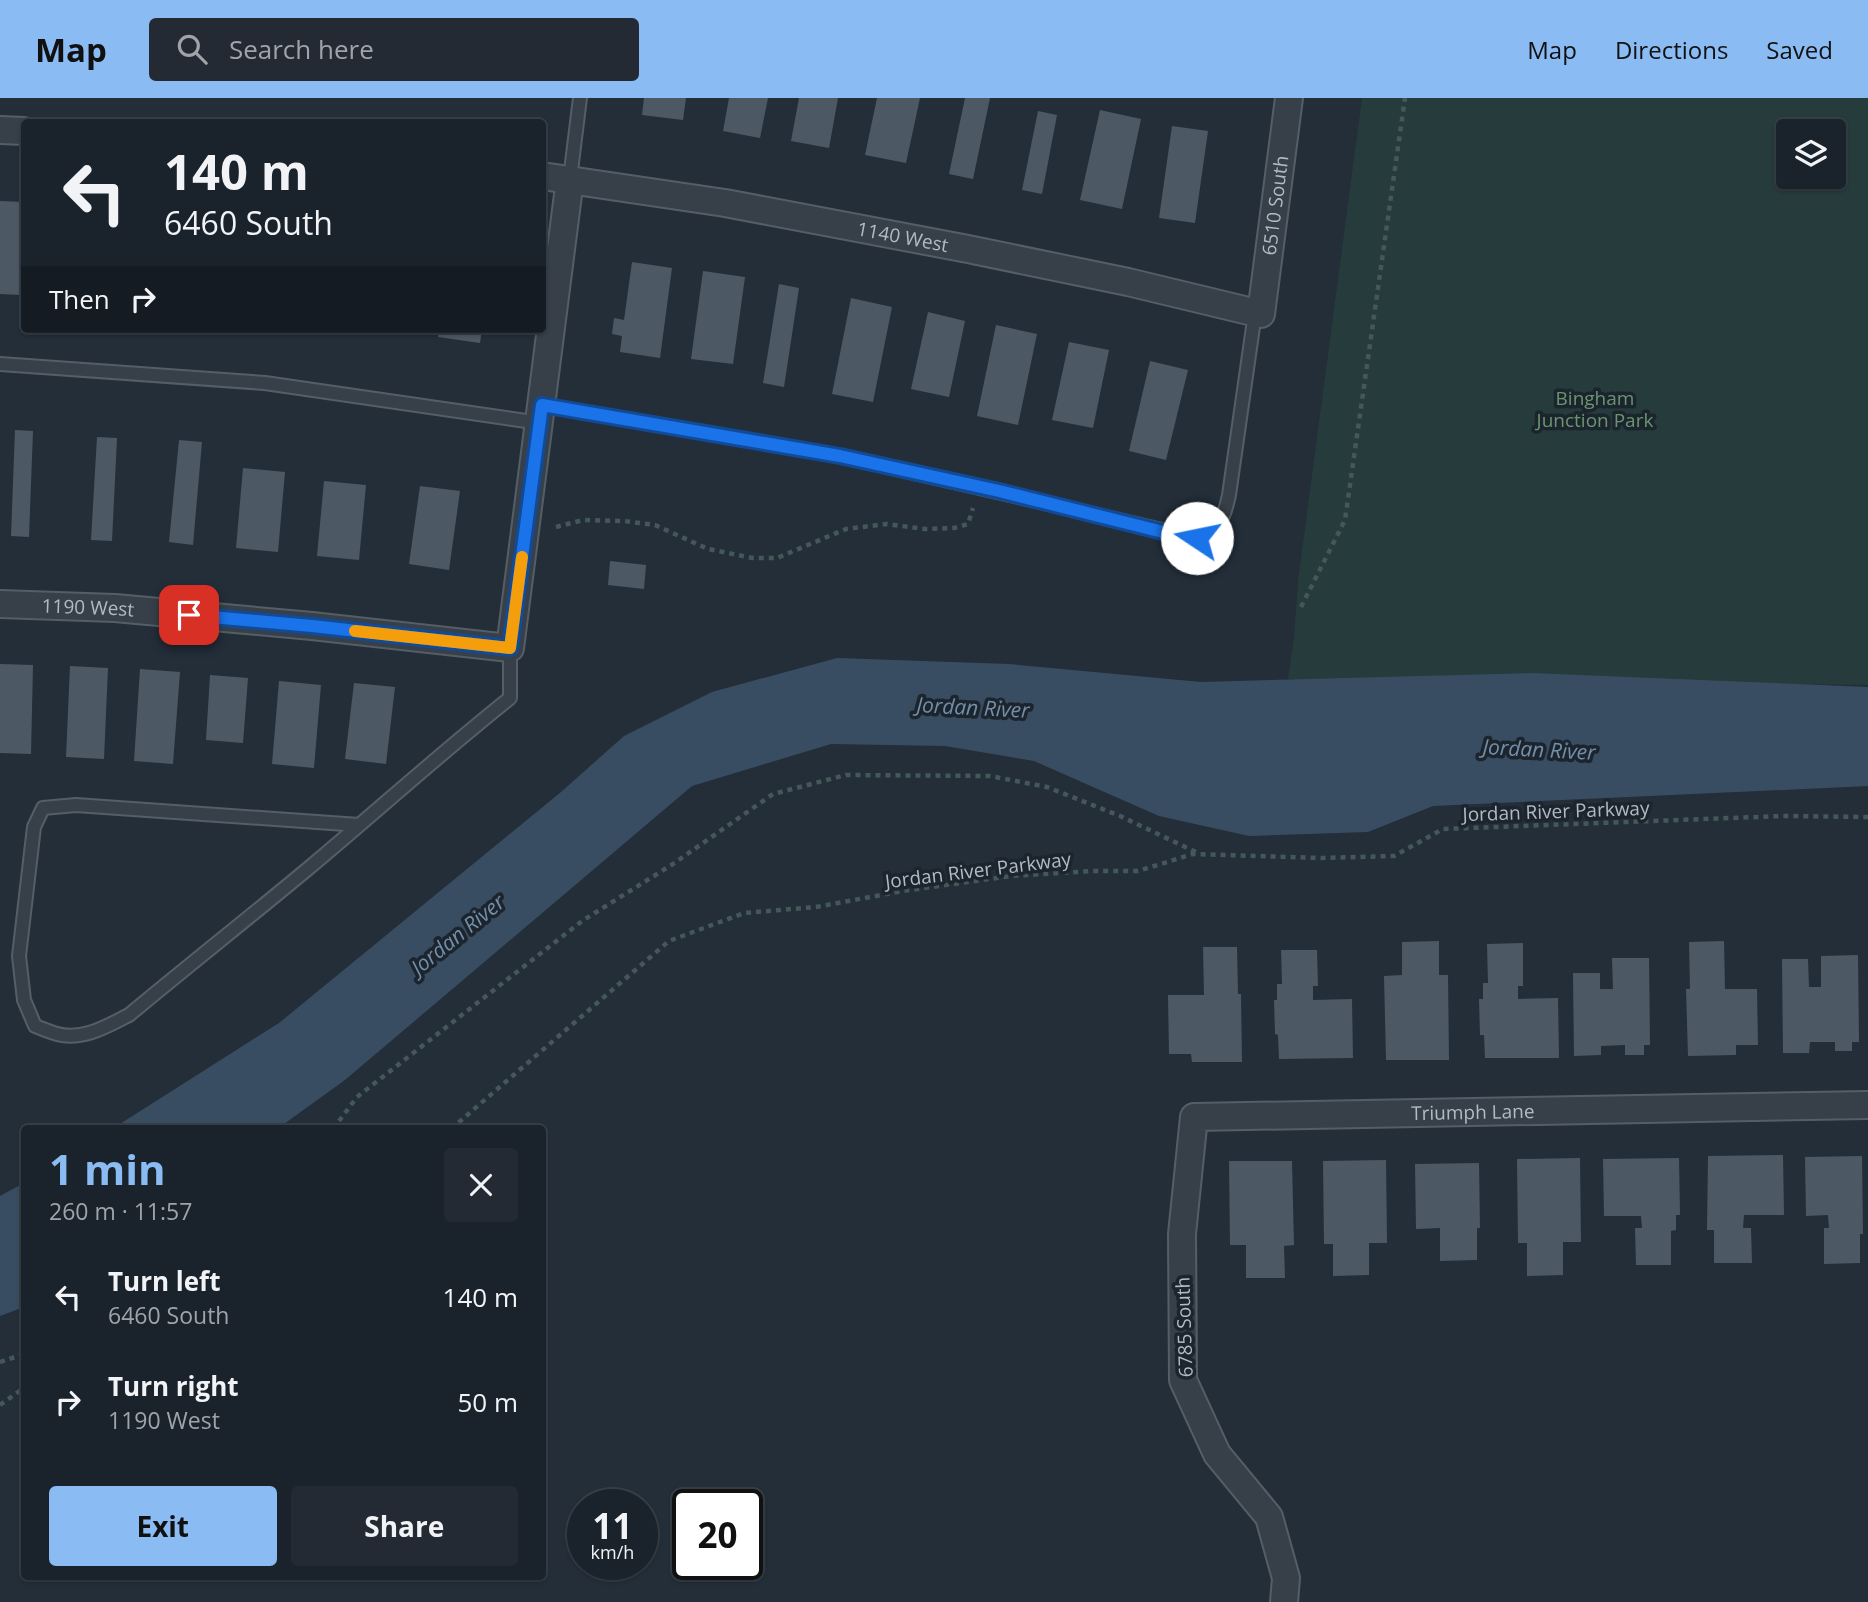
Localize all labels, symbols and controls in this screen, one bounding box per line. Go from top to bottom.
search box [149,18,639,81]
text: Map [35,27,107,72]
icon: search [173,30,211,68]
text: Search here [229,31,374,67]
text: Map [1527,33,1577,66]
text: Directions [1615,33,1728,66]
text: Saved [1766,33,1833,66]
map controls [1776,119,1846,189]
button: layers [1776,119,1846,189]
text: 140 m [164,138,309,204]
icon: left [49,147,140,238]
street label: 6510 South [1256,154,1294,257]
text: 6460 South [164,201,333,244]
street label: 1140 West [855,215,951,258]
icon: right [124,280,162,318]
text: Then [49,281,110,317]
park label: Bingham Junction Park [1535,385,1653,433]
position arrow [1160,501,1234,575]
pin [159,585,219,645]
street label: 1190 West [41,592,136,623]
icon: arrive [170,596,208,634]
water label: Jordan River [912,690,1031,724]
water label: Jordan River [1478,732,1597,766]
street label: Jordan River Parkway [1460,795,1650,827]
street label: Jordan River Parkway [882,846,1073,895]
water label: Jordan River [402,887,511,983]
street label: Triumph Lane [1411,1098,1535,1126]
text: 1 min [49,1140,166,1197]
button: close [444,1148,518,1222]
text: 260 m · 11:57 [49,1195,192,1227]
text: Turn left [108,1263,220,1299]
street label: 6785 South [1169,1276,1199,1378]
icon: left [49,1278,87,1316]
text: 140 m [443,1279,518,1315]
text: 6460 South [108,1299,229,1331]
text: Turn right [108,1368,239,1404]
icon: right [49,1383,87,1421]
text: 50 m [457,1384,518,1420]
text: 1190 West [108,1404,220,1436]
button: Exit [49,1486,277,1566]
button: Share [291,1486,518,1566]
speed limit sign: 20 [672,1489,763,1580]
text: 11 [592,1502,633,1549]
text: km/h [591,1540,634,1564]

